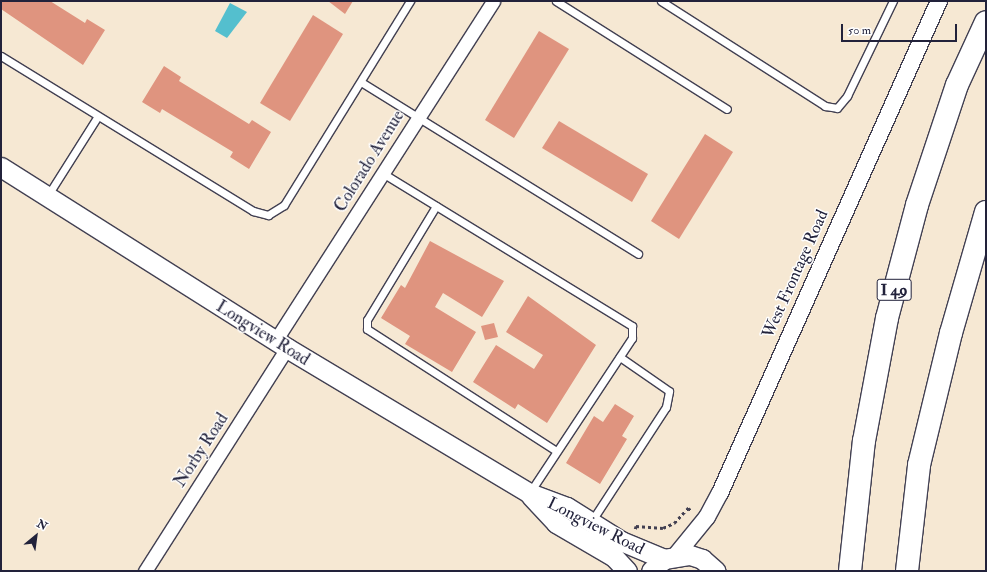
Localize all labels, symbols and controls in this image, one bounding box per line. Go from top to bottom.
scale bar [843,16,959,42]
text: 50 m [848,23,871,38]
street label: Colorado Avenue [330,107,408,215]
street label: West Frontage Road [758,207,832,341]
road number: I 49 [876,276,912,304]
street label: Longview Road [212,296,314,370]
street label: Norby Road [170,409,232,491]
street label: Longview Road [544,493,648,559]
north arrow [16,516,56,556]
text: N [35,517,50,533]

